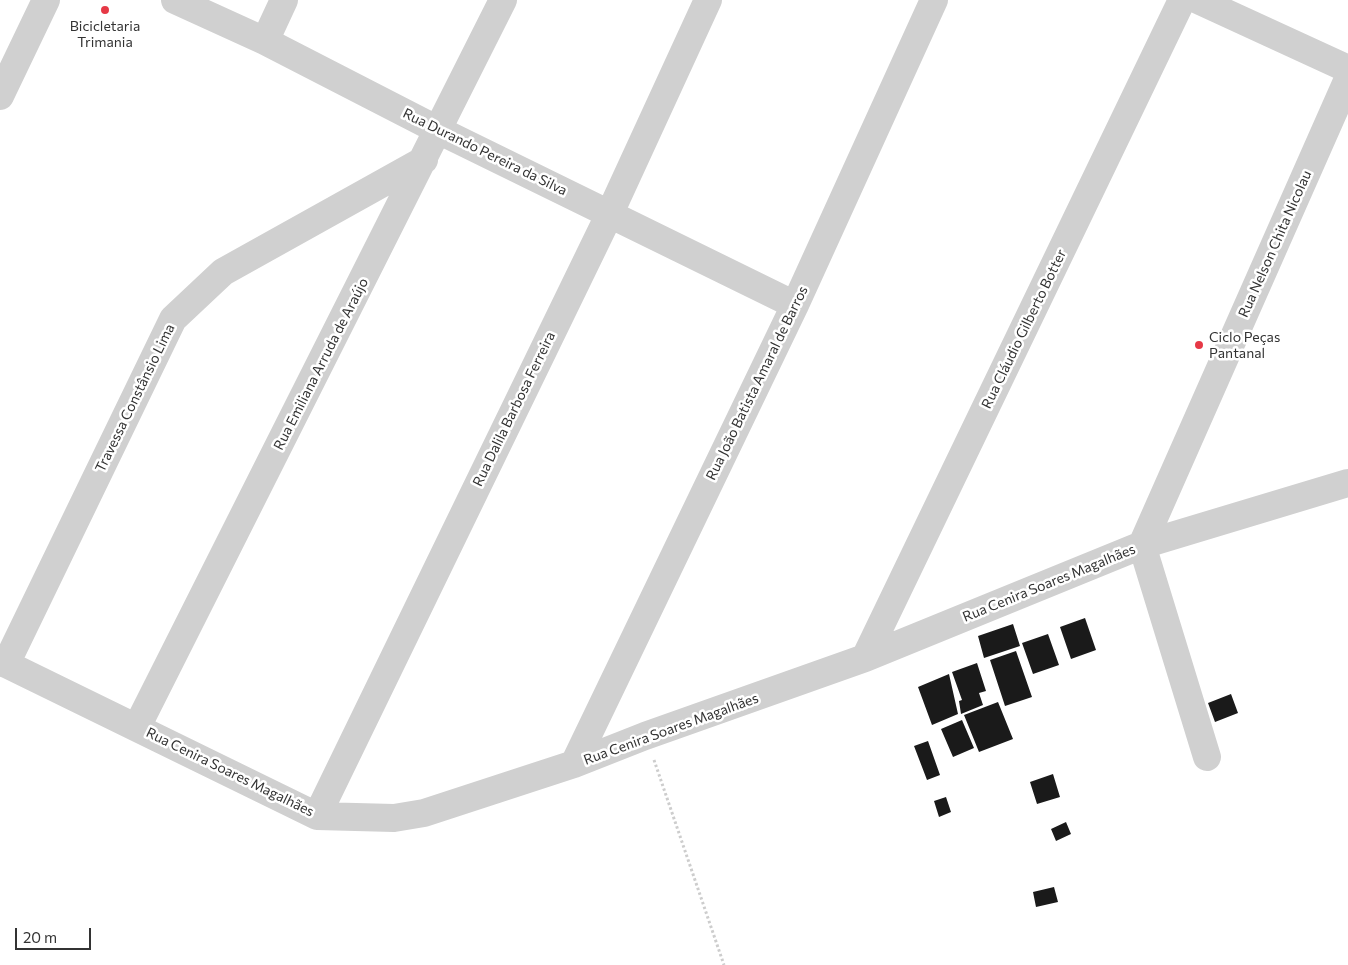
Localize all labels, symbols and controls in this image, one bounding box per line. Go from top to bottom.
marker: Bicicletaria Trimania [99,4,111,16]
place label: Bicicletaria Trimania [70,18,140,50]
street label: Rua Durando Pereira da Silva [400,105,570,199]
street label: Rua Nelson Chita Nicolau [1235,168,1315,320]
street label: Rua Cláudio Gilberto Botter [978,247,1070,411]
street label: Rua Emiliana Arruda de Araújo [270,275,372,453]
street label: Rua João Batista Amaral de Barros [703,283,811,483]
street label: Travessa Constânsio Lima [92,321,178,475]
street label: Rua Dalila Barbosa Ferreira [469,329,559,489]
place label: Ciclo Peças Pantanal [1209,329,1280,362]
marker: Ciclo Peças Pantanal [1193,339,1205,351]
street label: Rua Cenira Soares Magalhães [960,541,1138,625]
street label: Rua Cenira Soares Magalhães [581,689,761,769]
street label: Rua Cenira Soares Magalhães [143,724,317,820]
scale bar [18,918,94,950]
text: 20 m [23,928,57,946]

